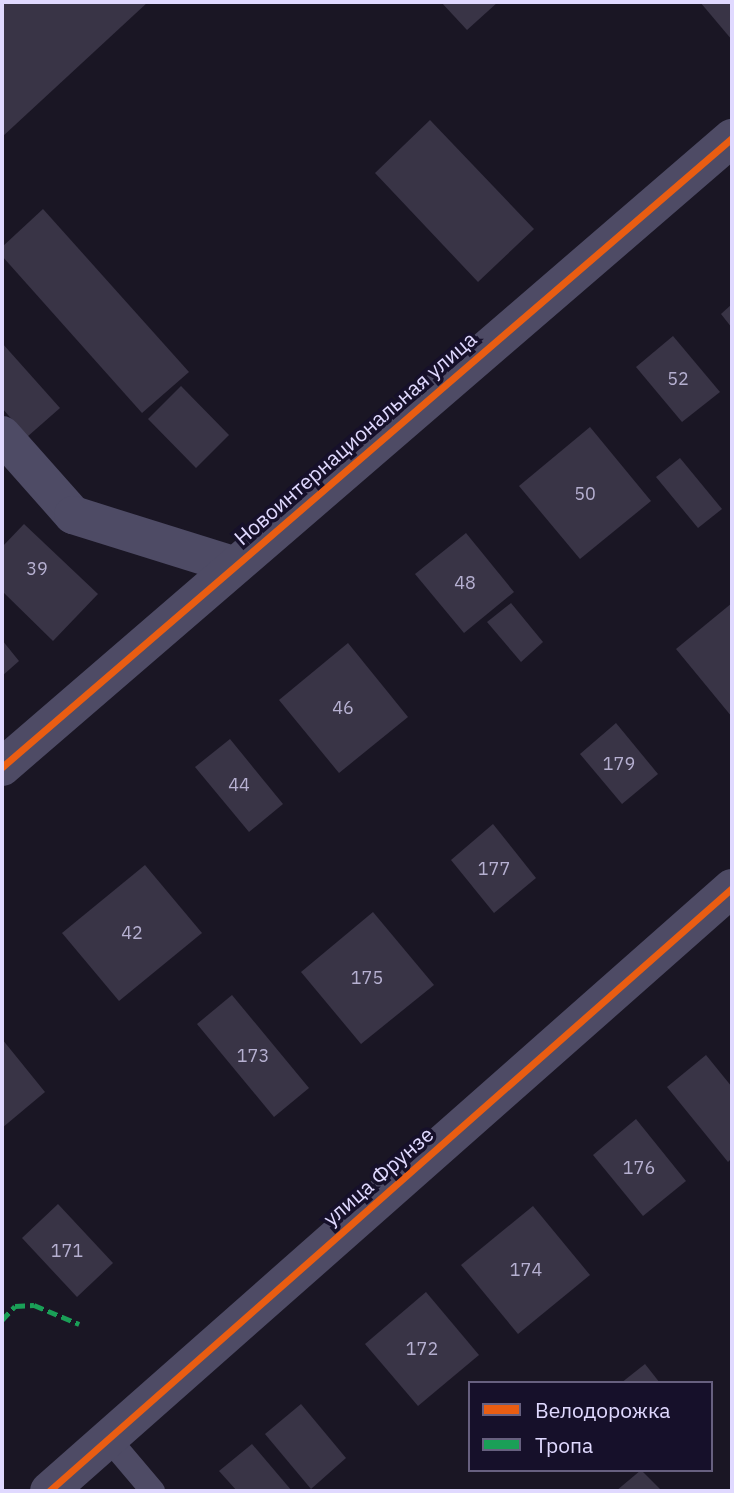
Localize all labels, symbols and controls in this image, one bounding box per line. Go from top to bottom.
street label: Новоинтернациональная улица [229,326,481,550]
house number: 52 [667,368,689,390]
house number: 50 [574,483,596,505]
house number: 39 [26,558,48,580]
house number: 48 [454,572,476,594]
house number: 46 [332,697,354,719]
house number: 179 [603,753,635,775]
house number: 44 [228,774,250,796]
house number: 177 [478,858,510,880]
house number: 42 [121,922,143,944]
house number: 175 [351,967,383,989]
house number: 173 [237,1045,269,1067]
street label: улица Фрунзе [318,1121,438,1231]
house number: 176 [623,1157,655,1179]
house number: 171 [51,1240,83,1262]
house number: 174 [510,1259,542,1281]
house number: 172 [406,1338,438,1360]
legend [468,1381,713,1472]
text: Велодорожка [535,1396,670,1424]
text: Тропа [535,1431,593,1459]

